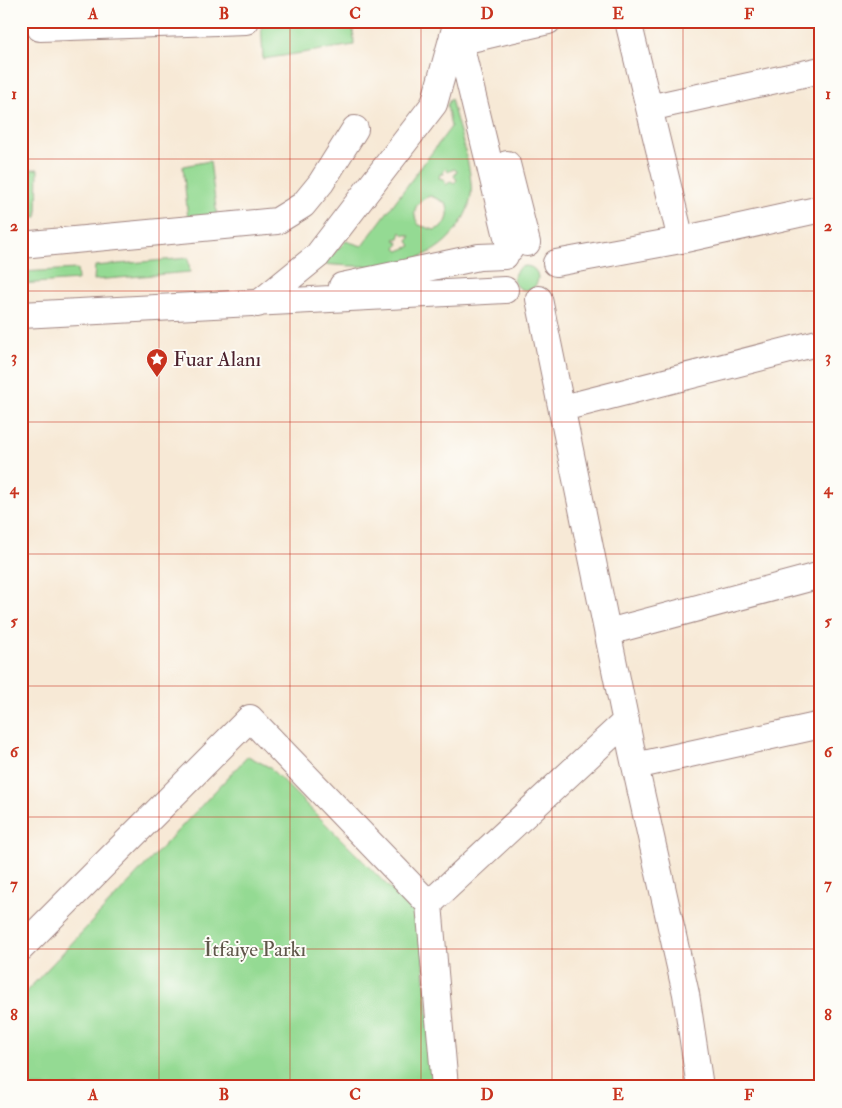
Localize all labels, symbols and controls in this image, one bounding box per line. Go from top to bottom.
text: A [87,4,99,24]
text: B [219,4,229,24]
text: C [349,4,361,24]
text: D [480,4,494,24]
text: E [612,4,624,24]
text: F [744,4,754,24]
text: 1 [11,84,17,104]
text: 1 [825,84,831,104]
text: 2 [10,216,18,236]
text: 2 [824,216,832,236]
place label: Fuar Alanı [173,346,262,373]
text: 3 [11,347,17,367]
place icon: Fuar Alanı [145,347,169,378]
text: 3 [825,347,831,367]
text: 4 [9,479,20,499]
text: 4 [823,479,834,499]
text: 5 [10,611,18,631]
text: 5 [824,611,832,631]
text: 6 [10,742,20,762]
text: 6 [824,742,834,762]
text: 7 [10,874,18,894]
text: 7 [824,874,832,894]
park label: İtfaiye Parkı [204,936,307,963]
text: 8 [10,1005,18,1025]
text: 8 [824,1005,832,1025]
text: A [87,1085,99,1105]
text: B [219,1085,229,1105]
text: C [349,1085,361,1105]
text: D [480,1085,494,1105]
text: E [612,1085,624,1105]
text: F [744,1085,754,1105]

